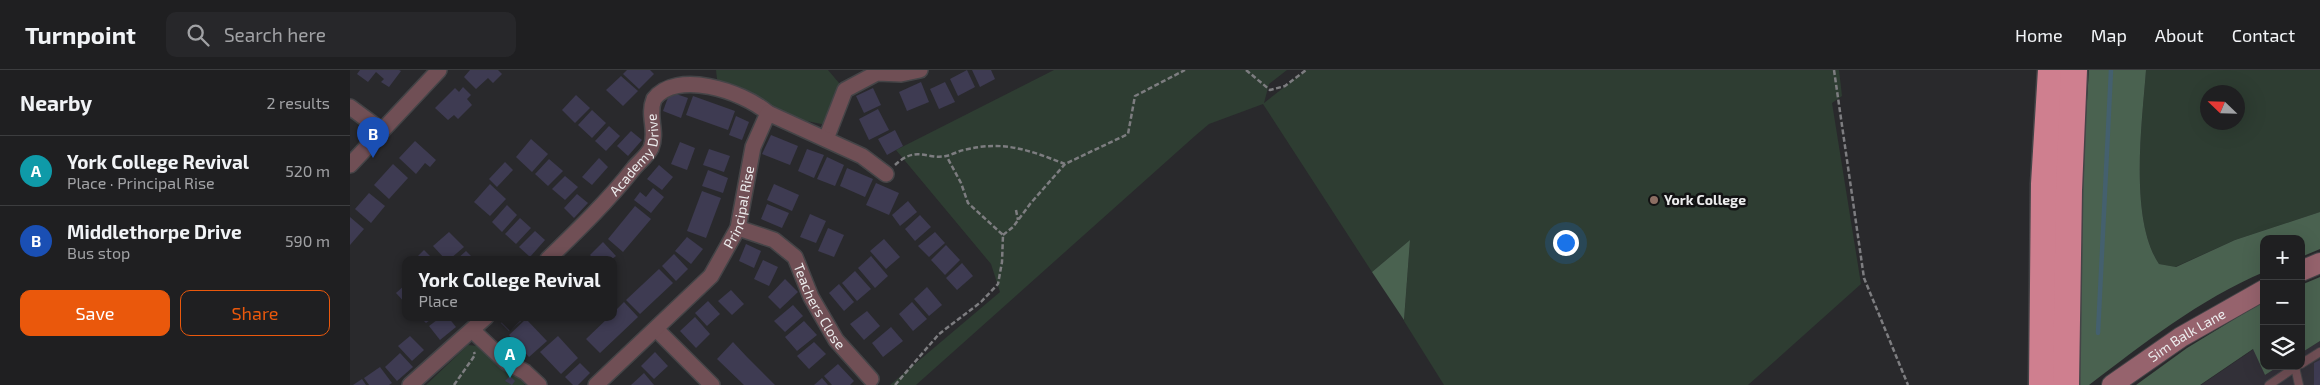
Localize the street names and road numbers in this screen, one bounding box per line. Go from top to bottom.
street label: Academy Drive [606,113,662,199]
street label: Principal Rise [719,164,757,251]
street label: Teachers Close [790,261,849,353]
street label: Sim Balk Lane [2145,305,2228,365]

